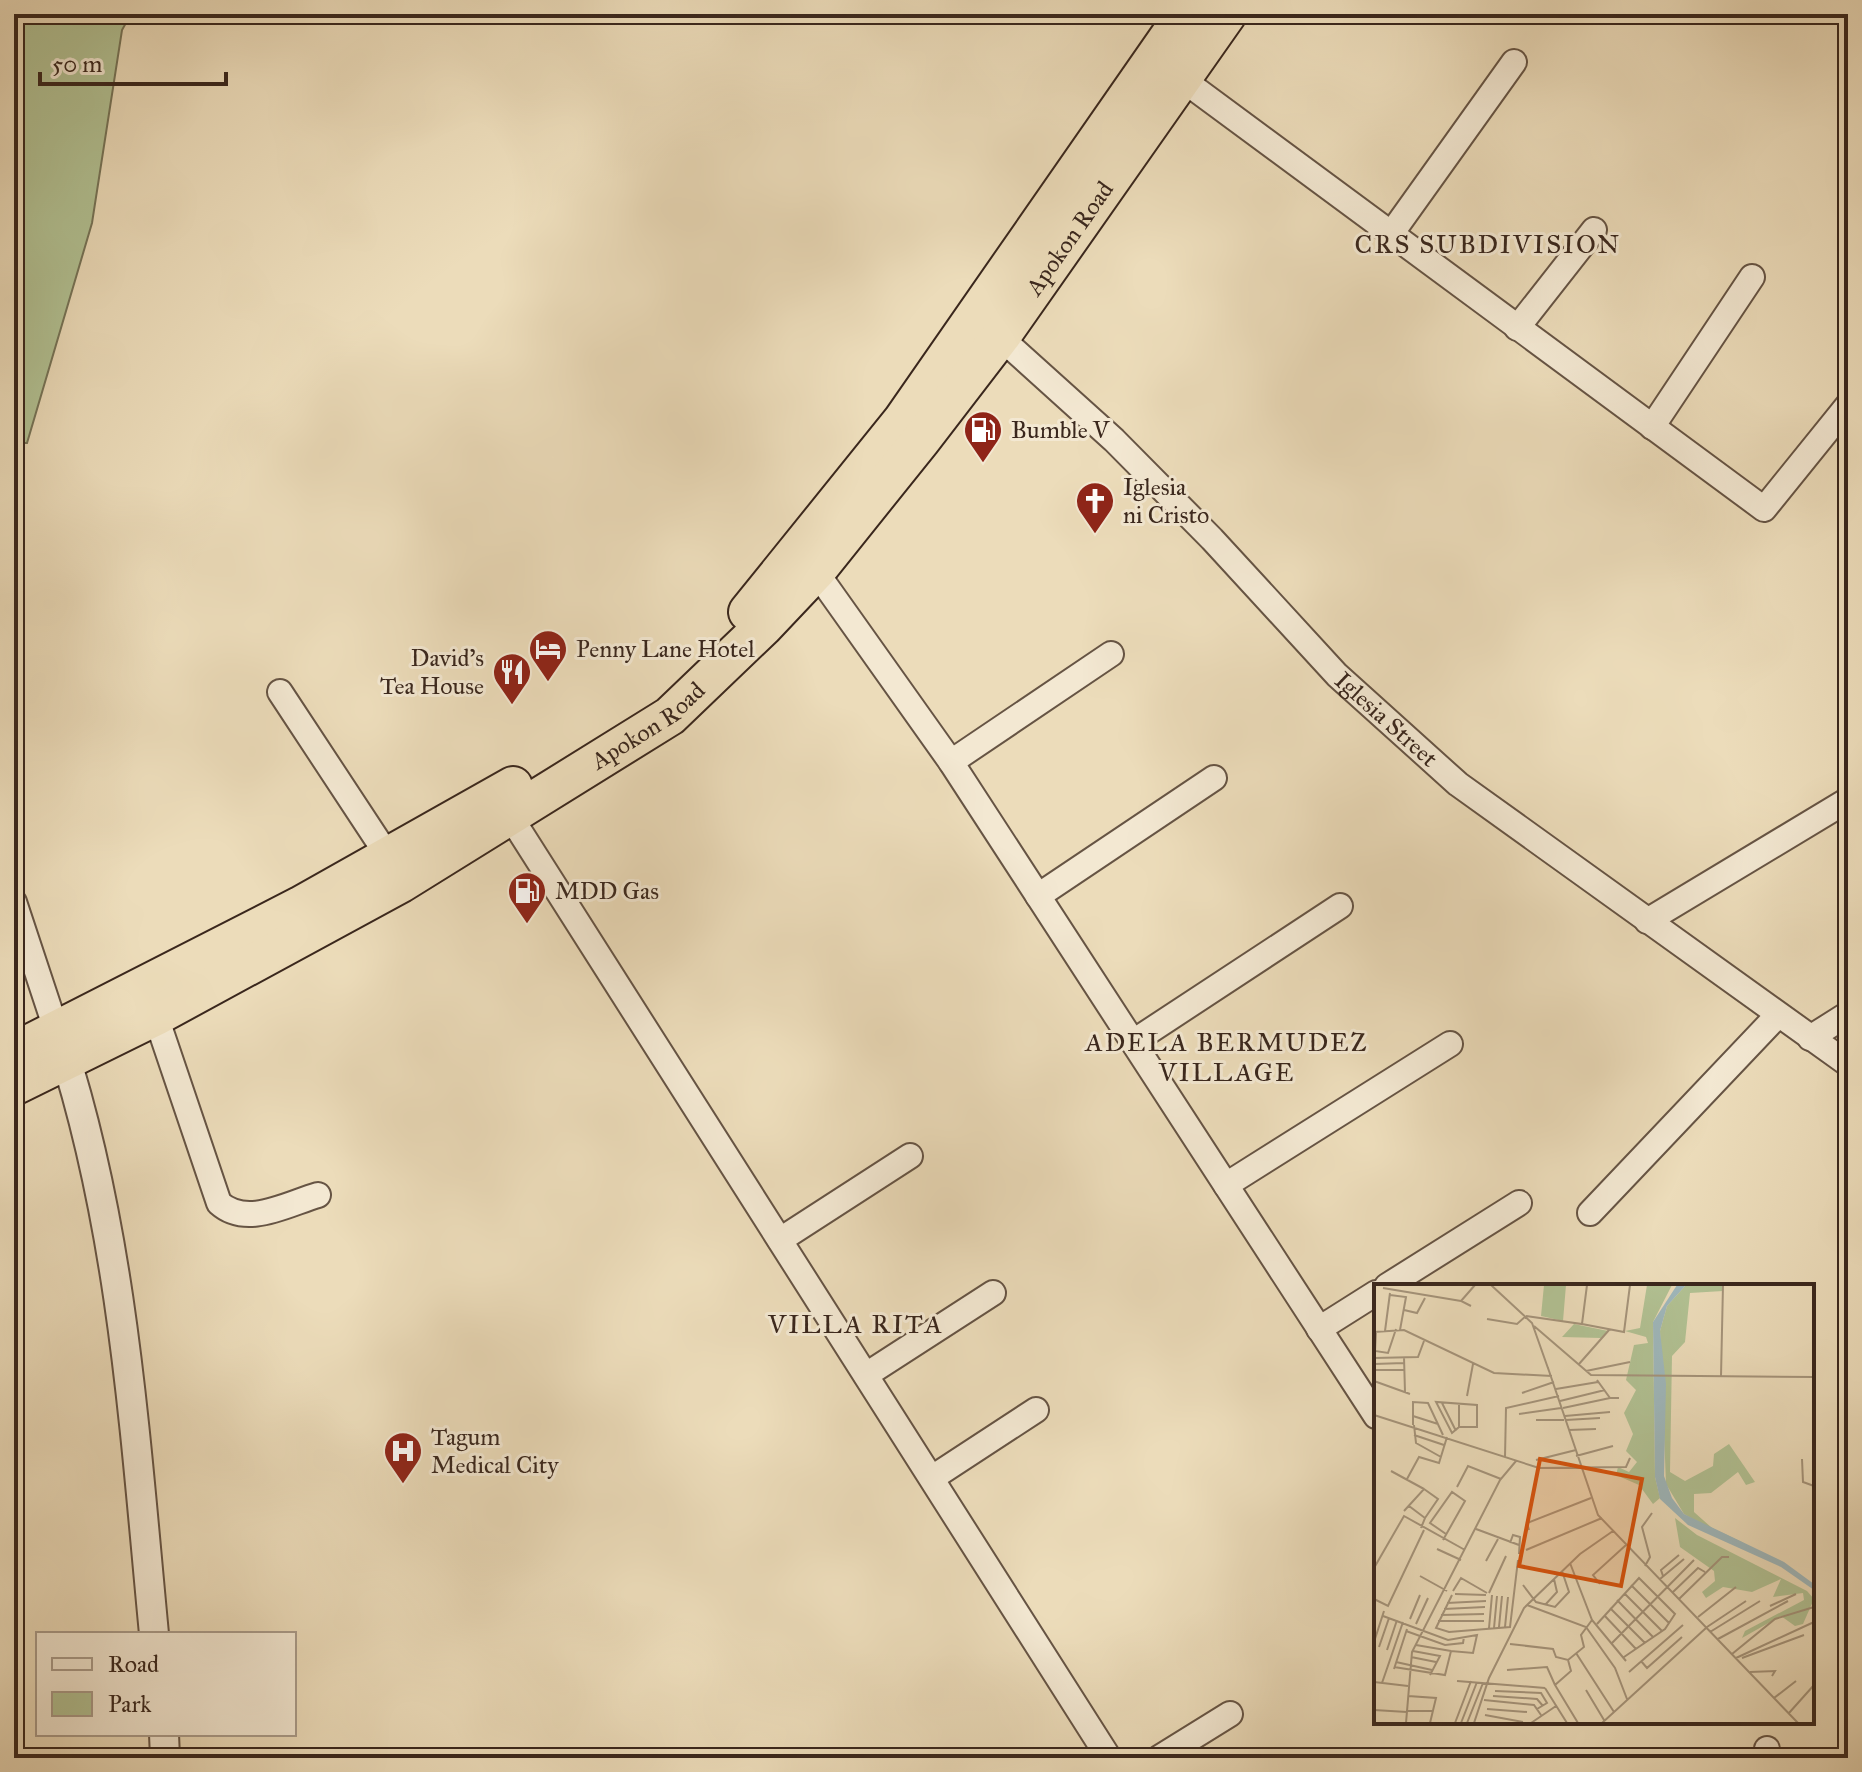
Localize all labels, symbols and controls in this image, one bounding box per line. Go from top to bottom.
scale bar [40,36,226,86]
text: 50 m [52,49,102,79]
street label: Apokon Road [1019,175,1120,302]
district label: CRS SUBDIVISION [1355,228,1621,260]
fuel station icon: Bumble V [962,409,1004,464]
place label: Bumble V [1011,415,1111,445]
place label: Iglesia ni Cristo [1123,472,1209,530]
church icon: Iglesia ni Cristo [1074,480,1116,535]
hotel icon: Penny Lane Hotel [527,628,569,683]
place label: Penny Lane Hotel [576,634,755,664]
place label: David's Tea House [380,643,484,701]
restaurant icon: David's Tea House [491,651,533,706]
street label: Iglesia Street [1329,665,1444,774]
street label: Apokon Road [585,676,711,777]
fuel station icon: MDD Gas [506,870,548,925]
place label: MDD Gas [555,876,659,906]
district label: ADELA BERMUDEZ VILLAGE [1084,1026,1369,1088]
inset map [1374,1284,1814,1724]
district label: VILLA RITA [767,1308,944,1340]
place label: Tagum Medical City [431,1422,559,1480]
hospital icon: Tagum Medical City [382,1430,424,1485]
legend [36,1632,296,1736]
text: Road [108,1649,159,1679]
text: Park [108,1689,152,1719]

